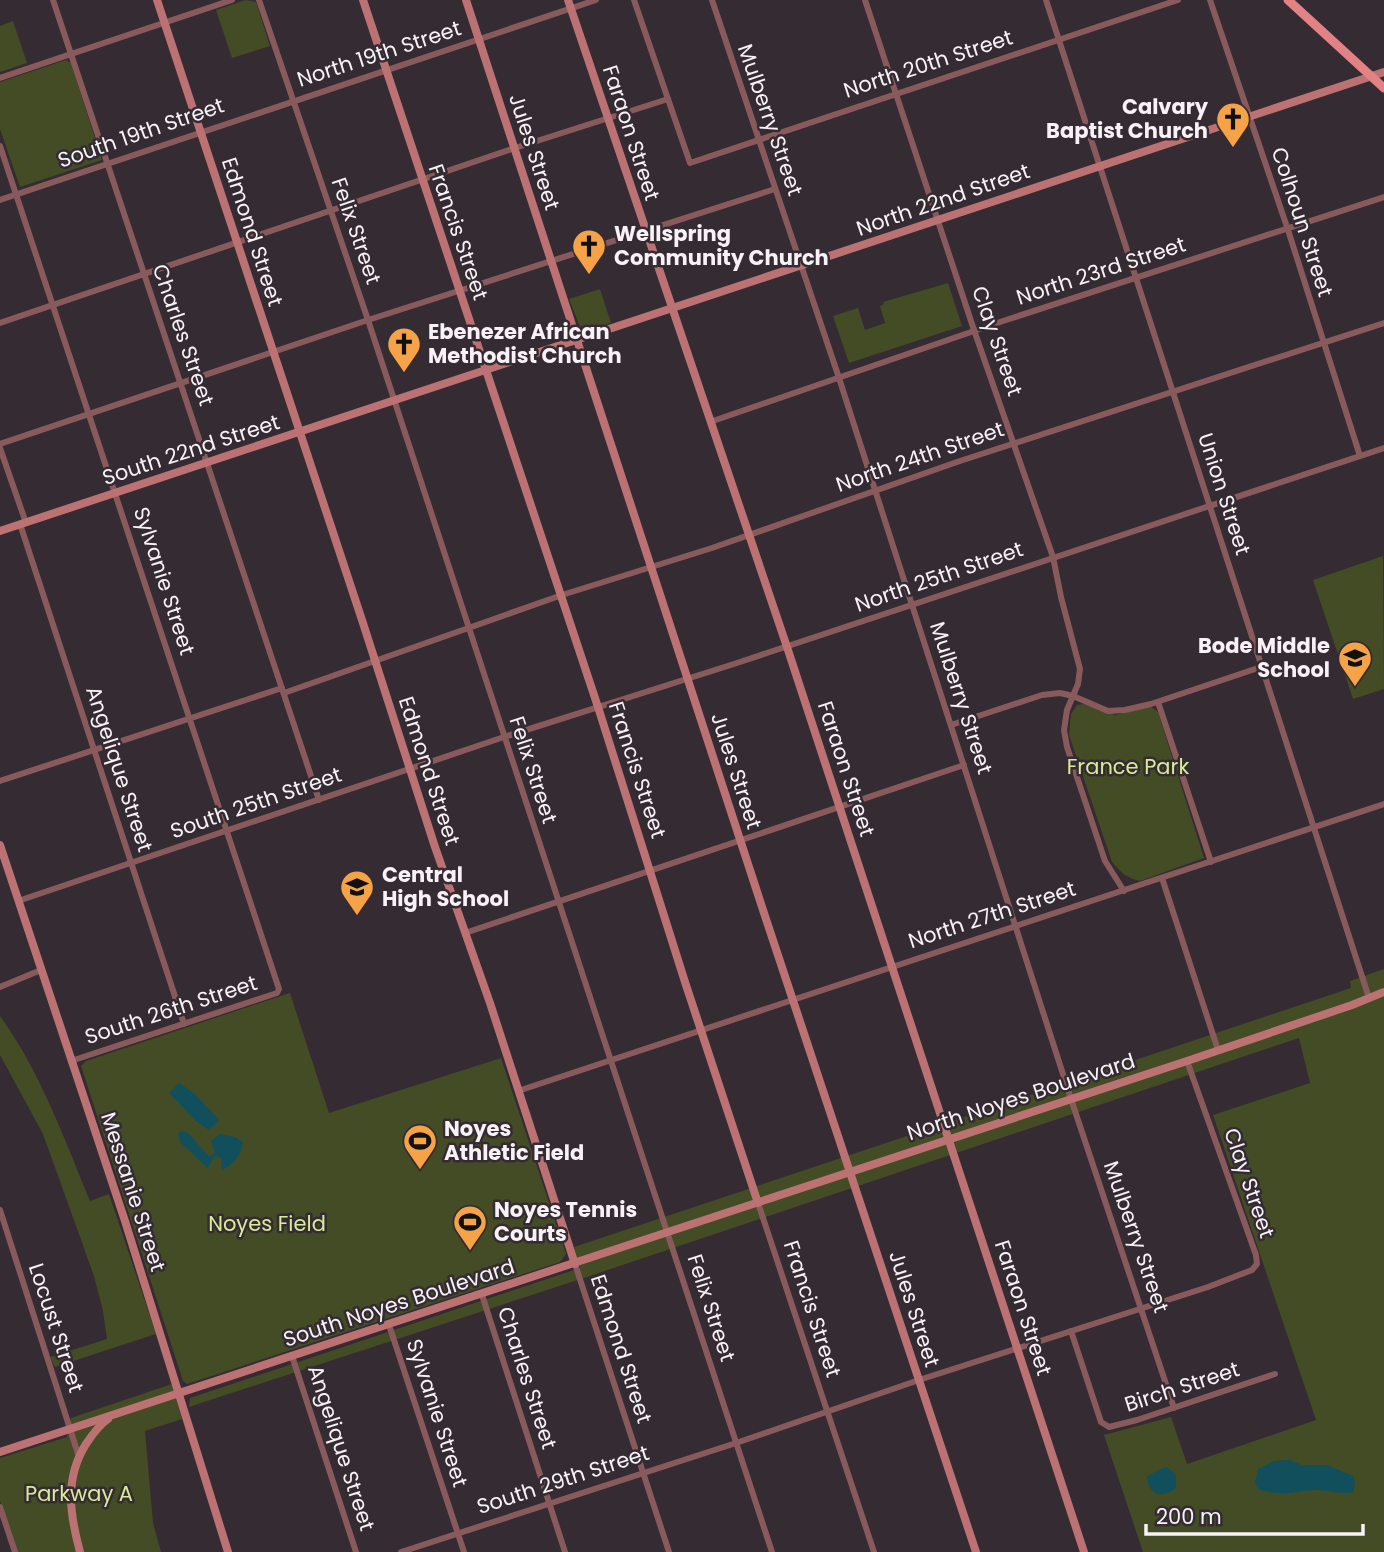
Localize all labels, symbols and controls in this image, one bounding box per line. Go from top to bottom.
street label: North 19th Street [293,13,465,94]
street label: North 20th Street [840,23,1016,105]
street label: Mulberry Street [731,40,810,199]
street label: Faraon Street [596,61,667,204]
street label: South 19th Street [54,90,228,175]
street label: Jules Street [502,90,567,214]
place label: Calvary Baptist Church [1046,92,1209,145]
church icon: Calvary Baptist Church [1214,100,1252,149]
street label: Colhoun Street [1265,143,1340,300]
street label: Edmond Street [215,154,290,310]
street label: North 22nd Street [852,156,1033,243]
street label: Francis Street [422,160,495,304]
street label: Felix Street [325,174,388,288]
place label: Wellspring Community Church [614,219,829,272]
church icon: Wellspring Community Church [570,227,608,276]
street label: North 23rd Street [1013,229,1189,312]
street label: Charles Street [146,260,221,409]
street label: Clay Street [965,282,1030,400]
place label: Ebenezer African Methodist Church [428,317,622,370]
church icon: Ebenezer African Methodist Church [385,325,423,374]
street label: South 22nd Street [98,407,283,492]
street label: North 24th Street [832,414,1008,499]
street label: Union Street [1191,429,1258,559]
street label: Sylvanie Street [127,503,202,659]
street label: North 25th Street [851,534,1027,619]
street label: Mulberry Street [923,618,1000,778]
place label: Bode Middle School [1198,631,1330,684]
school or university icon: Bode Middle School [1336,639,1374,688]
street label: Angelique Street [79,682,160,856]
street label: Edmond Street [392,693,467,849]
street label: Faraon Street [811,697,882,840]
street label: Francis Street [602,698,673,842]
street label: Jules Street [704,709,769,833]
street label: Felix Street [503,713,564,827]
park label: France Park [1067,752,1189,781]
street label: South 25th Street [166,760,345,845]
place label: Central High School [382,860,509,913]
school or university icon: Central High School [338,868,376,917]
street label: North 27th Street [904,874,1079,955]
street label: South 26th Street [81,968,261,1051]
street label: North Noyes Boulevard [903,1046,1139,1147]
street label: Messanie Street [94,1108,173,1275]
place label: Noyes Athletic Field [444,1114,584,1167]
sports icon: Noyes Athletic Field [401,1122,439,1171]
street label: Clay Street [1217,1124,1282,1242]
street label: Mulberry Street [1097,1157,1176,1316]
place label: Noyes Tennis Courts [494,1195,637,1248]
sports icon: Noyes Tennis Courts [451,1203,489,1252]
park label: Noyes Field [208,1209,326,1238]
street label: Faraon Street [988,1236,1059,1379]
street label: Francis Street [777,1237,848,1381]
street label: Jules Street [882,1247,947,1371]
street label: South Noyes Boulevard [280,1251,518,1354]
street label: Felix Street [681,1251,742,1365]
street label: Locust Street [22,1259,91,1396]
street label: Edmond Street [584,1271,659,1427]
street label: Charles Street [491,1303,564,1453]
street label: Sylvanie Street [400,1335,475,1491]
street label: Birch Street [1121,1354,1243,1419]
street label: Angelique Street [301,1361,382,1535]
street label: South 29th Street [473,1438,653,1521]
park label: Parkway A [25,1479,133,1508]
scale bar [1146,1492,1363,1536]
text: 200 m [1156,1502,1222,1531]

